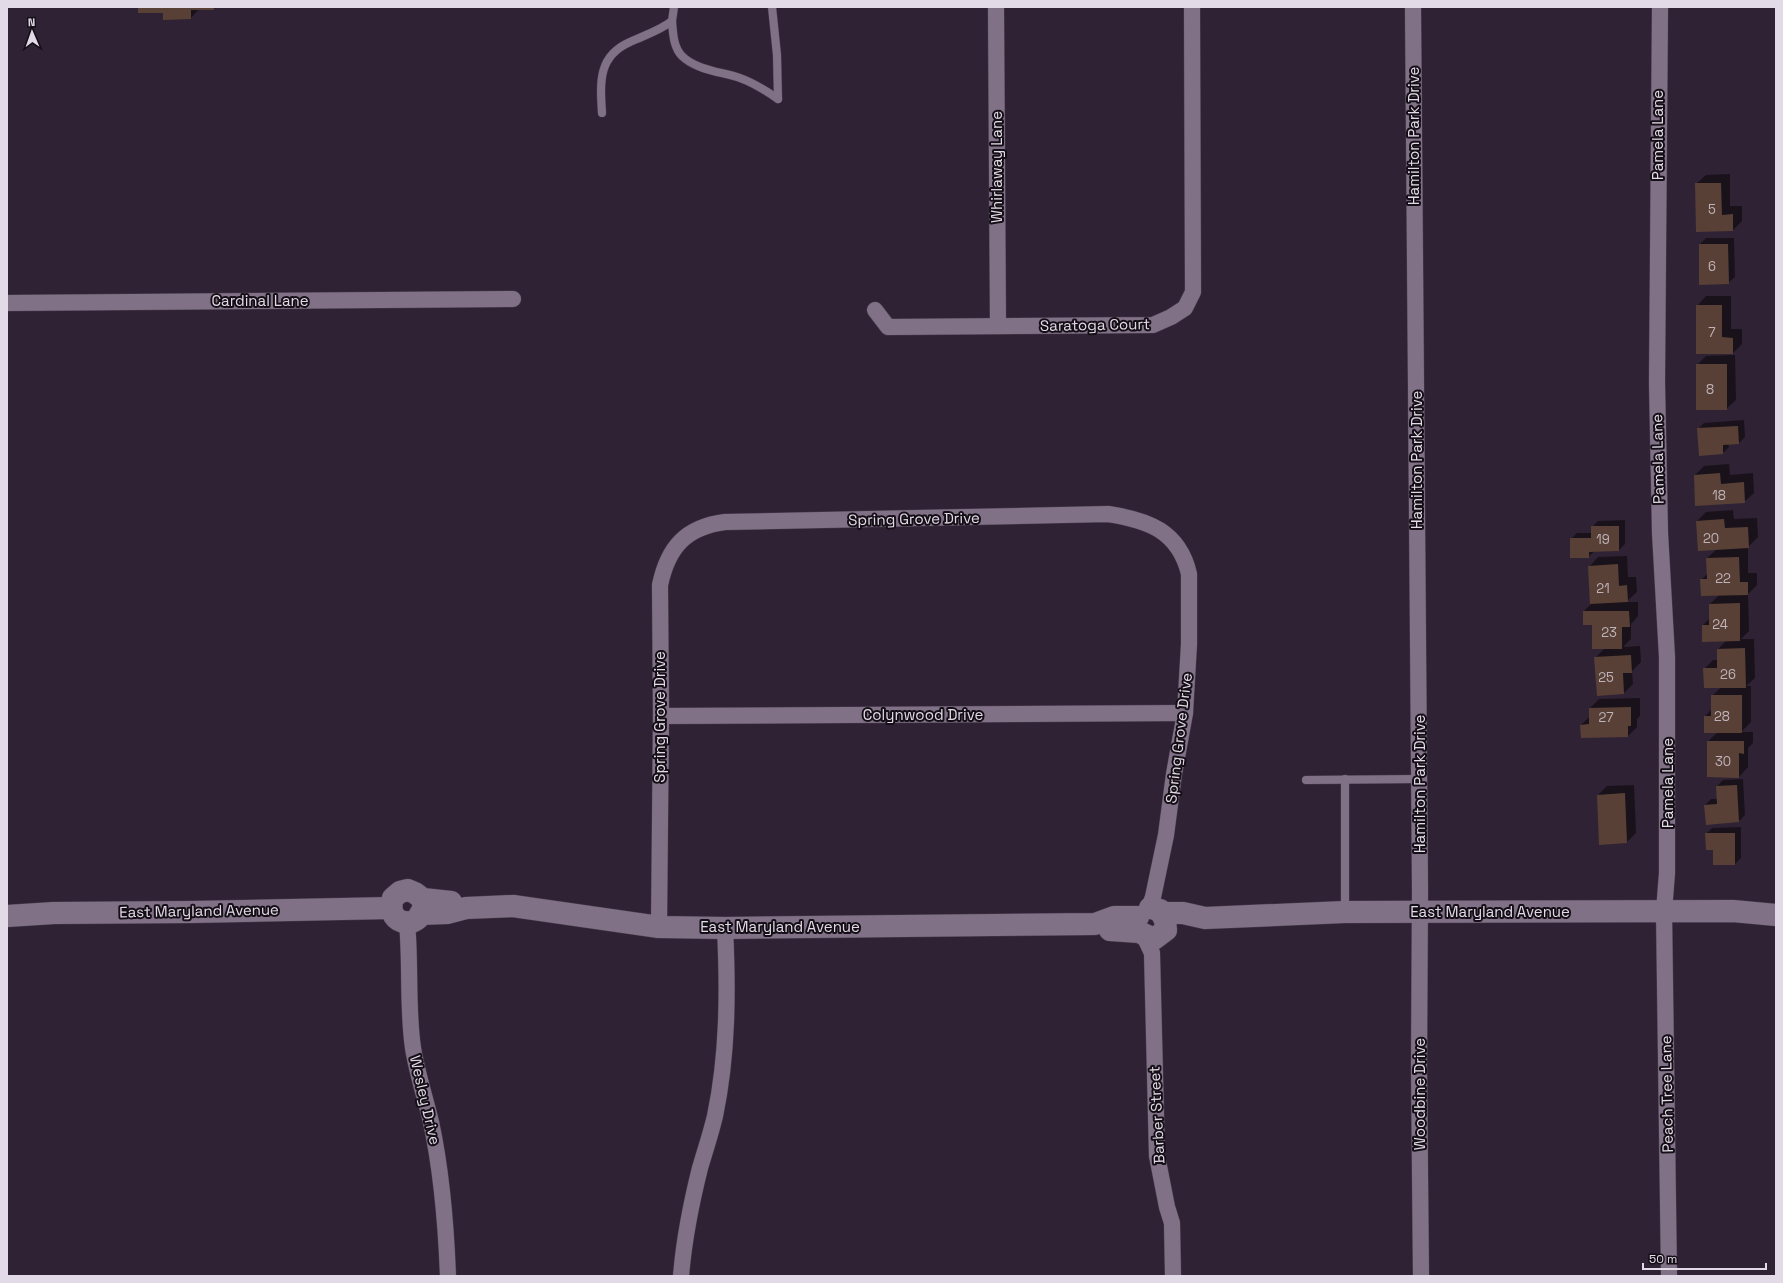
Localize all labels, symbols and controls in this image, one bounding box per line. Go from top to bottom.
north arrow [12,12,52,52]
text: N [28,15,36,29]
street label: Hamilton Park Drive [1404,67,1423,205]
street label: Pamela Lane [1648,90,1667,180]
street label: Whirlaway Lane [987,111,1006,223]
house number: 5 [1708,201,1716,218]
house number: 6 [1708,258,1716,275]
street label: Cardinal Lane [211,291,309,310]
street label: Saratoga Court [1040,314,1150,335]
house number: 7 [1708,324,1716,341]
house number: 8 [1706,381,1714,398]
street label: Hamilton Park Drive [1407,391,1426,529]
street label: Pamela Lane [1647,414,1668,504]
house number: 18 [1712,487,1726,504]
street label: Spring Grove Drive [848,508,980,529]
house number: 20 [1703,530,1719,547]
house number: 19 [1596,531,1610,548]
house number: 22 [1715,570,1731,587]
house number: 21 [1596,580,1610,597]
house number: 24 [1712,616,1728,633]
house number: 23 [1601,624,1617,641]
street label: Spring Grove Drive [650,651,669,783]
house number: 26 [1720,666,1736,683]
house number: 25 [1598,669,1614,686]
street label: Spring Grove Drive [1161,671,1196,804]
street label: Colynwood Drive [863,705,983,724]
house number: 28 [1714,708,1730,725]
house number: 27 [1598,709,1614,726]
street label: Hamilton Park Drive [1410,715,1429,853]
street label: Pamela Lane [1658,738,1677,828]
house number: 30 [1715,753,1731,770]
street label: East Maryland Avenue [119,900,279,921]
street label: East Maryland Avenue [1410,902,1570,921]
street label: East Maryland Avenue [700,917,860,936]
street label: Peach Tree Lane [1656,1035,1677,1153]
street label: Woodbine Drive [1410,1038,1429,1150]
street label: Wesley Drive [406,1053,445,1147]
street label: Barber Street [1144,1065,1169,1165]
scale bar [1643,1245,1766,1271]
text: 50 m [1649,1251,1677,1267]

